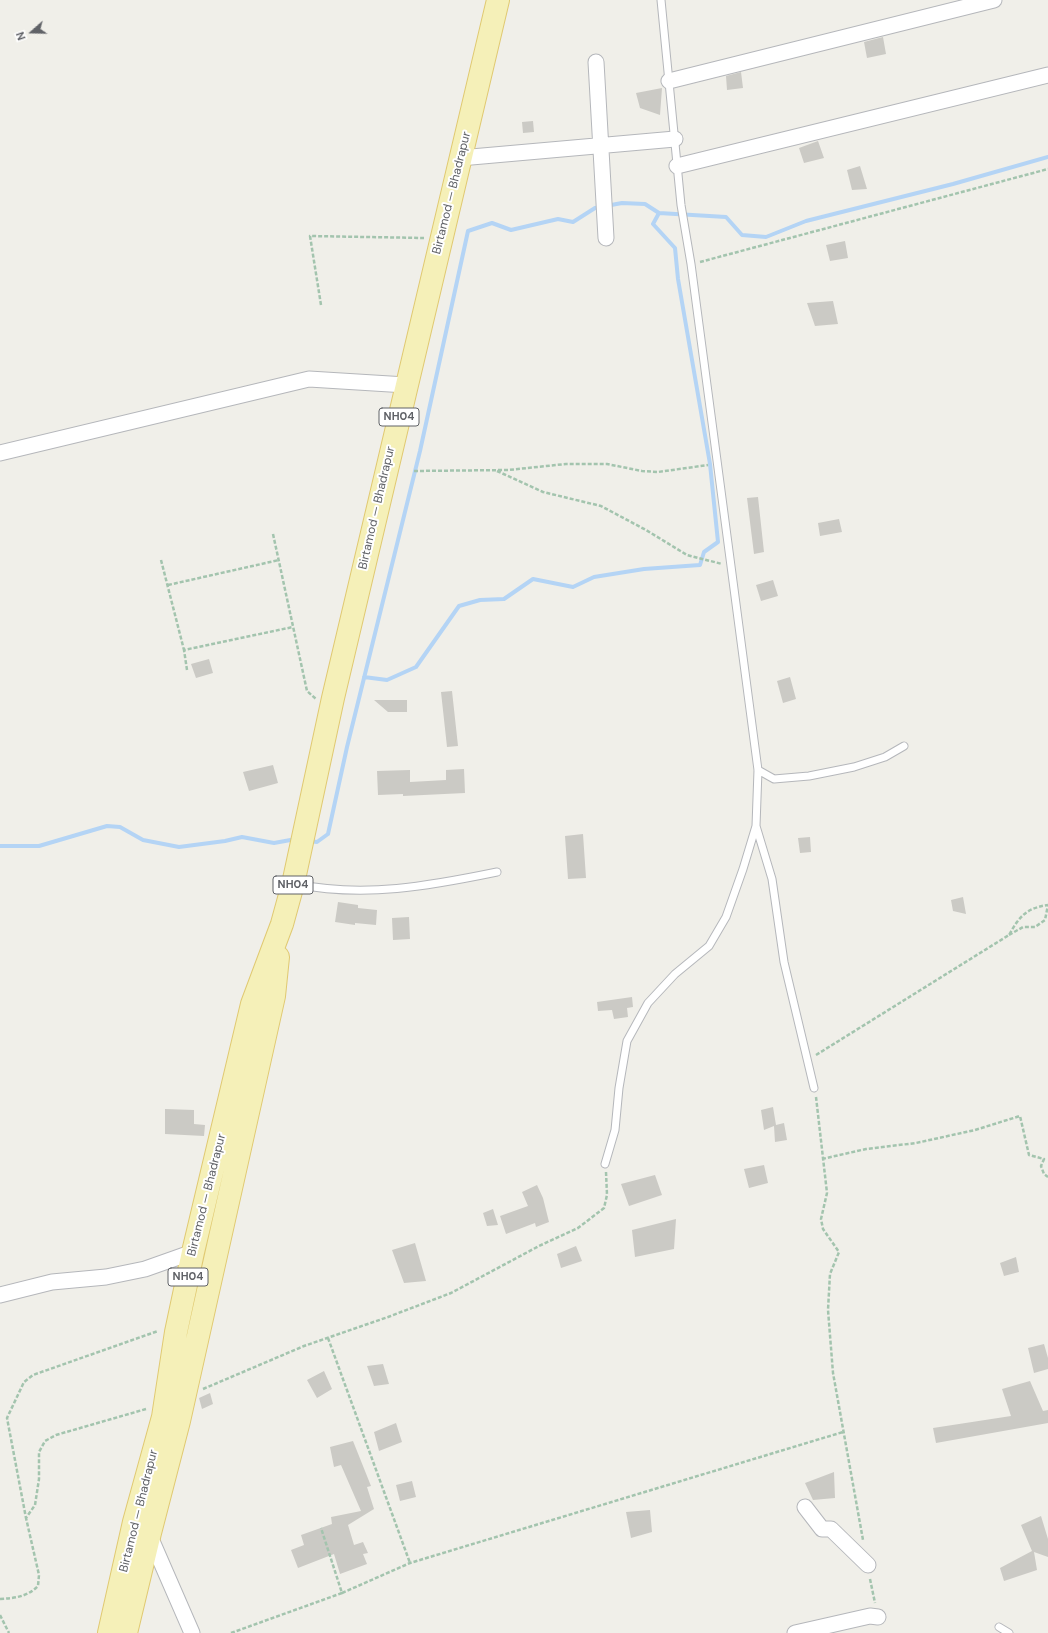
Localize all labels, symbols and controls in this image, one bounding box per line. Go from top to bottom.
north arrow [12,12,52,52]
text: N [13,30,29,42]
street label: Birtamod — Bhadrapur [430,130,474,256]
road number: NH04 [379,408,419,426]
street label: Birtamod — Bhadrapur [356,445,398,571]
road number: NH04 [273,876,313,894]
street label: Birtamod — Bhadrapur [185,1132,229,1258]
road number: NH04 [168,1268,208,1286]
street label: Birtamod — Bhadrapur [117,1448,161,1574]

